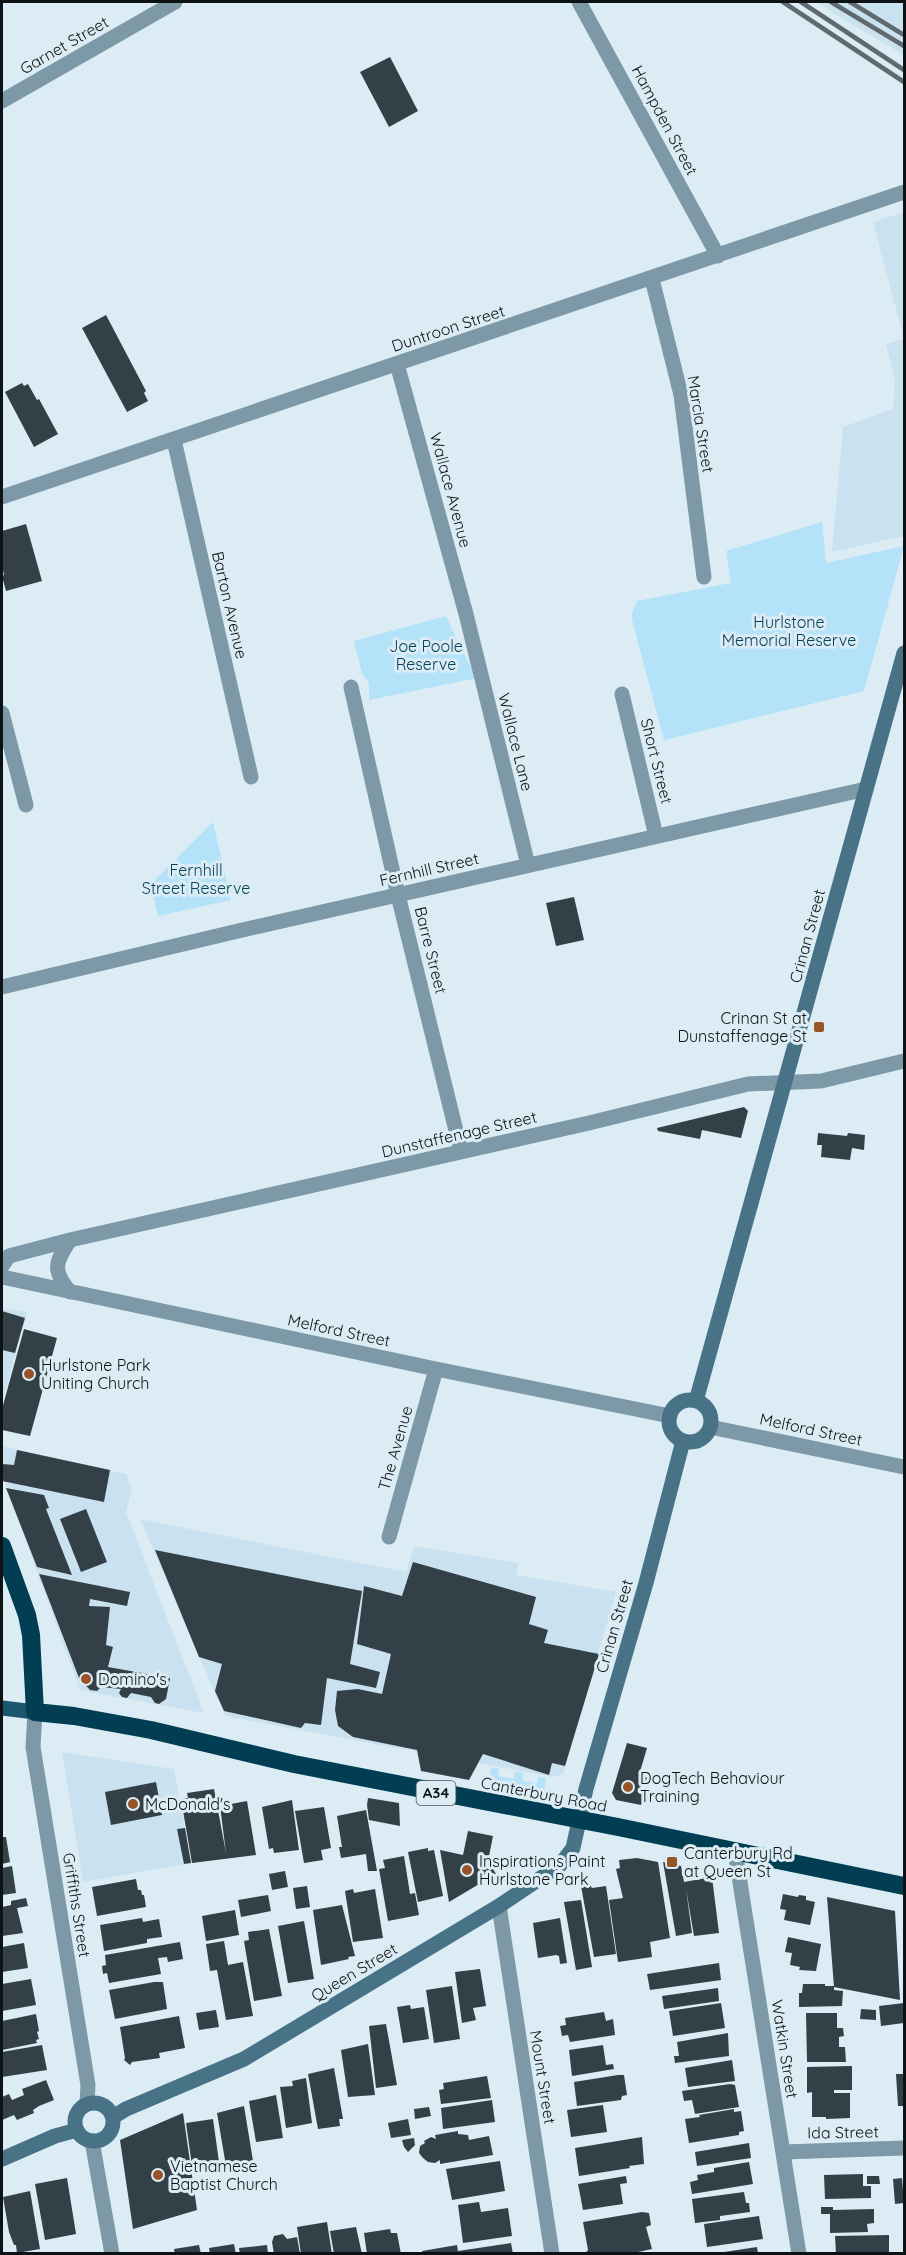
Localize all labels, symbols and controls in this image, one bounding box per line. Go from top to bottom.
street label: Garnet Street [16,12,112,78]
street label: Hampden Street [628,62,702,178]
street label: Duntroon Street [389,300,507,356]
street label: Marcia Street [683,374,719,474]
street label: Wallace Avenue [426,430,476,550]
street label: Barton Avenue [208,549,252,661]
park label: Hurlstone Memorial Reserve [722,612,856,650]
park label: Joe Poole Reserve [389,636,463,674]
street label: Wallace Lane [494,691,538,793]
street label: Short Street [637,716,677,806]
street label: Fernhill Street [377,848,481,890]
park label: Fernhill Street Reserve [142,860,250,898]
street label: Crinan Street [785,887,829,985]
street label: Barre Street [411,904,451,996]
place label: Crinan St at Dunstaffenage St [678,1008,807,1046]
marker: Crinan St at Dunstaffenage St [812,1020,826,1034]
street label: Dunstaffenage Street [379,1106,539,1162]
street label: Melford Street [286,1309,392,1351]
place label: Hurlstone Park Uniting Church [41,1355,151,1393]
marker: Hurlstone Park Uniting Church [22,1367,36,1381]
street label: The Avenue [373,1403,417,1493]
street label: Melford Street [758,1408,864,1450]
street label: Crinan Street [591,1577,637,1675]
place label: Domino's [98,1669,167,1689]
marker: Domino's [79,1672,93,1686]
place label: DogTech Behaviour Training [640,1768,785,1806]
street label: Canterbury Road [479,1772,609,1816]
marker: DogTech Behaviour Training [621,1780,635,1794]
road number: A34 [416,1781,456,1805]
place label: McDonald's [145,1794,231,1814]
marker: McDonald's [126,1797,140,1811]
place label: Canterbury Rd at Queen St [684,1843,793,1881]
street label: Griffiths Street [59,1851,95,1959]
place label: Inspirations Paint Hurlstone Park [479,1851,605,1889]
marker: Canterbury Rd at Queen St [665,1855,679,1869]
marker: Inspirations Paint Hurlstone Park [460,1863,474,1877]
street label: Queen Street [307,1938,401,2006]
street label: Watkin Street [767,1998,803,2100]
street label: Mount Street [526,2029,560,2125]
street label: Ida Street [807,2121,879,2143]
place label: Vietnamese Baptist Church [170,2156,278,2194]
marker: Vietnamese Baptist Church [151,2168,165,2182]

